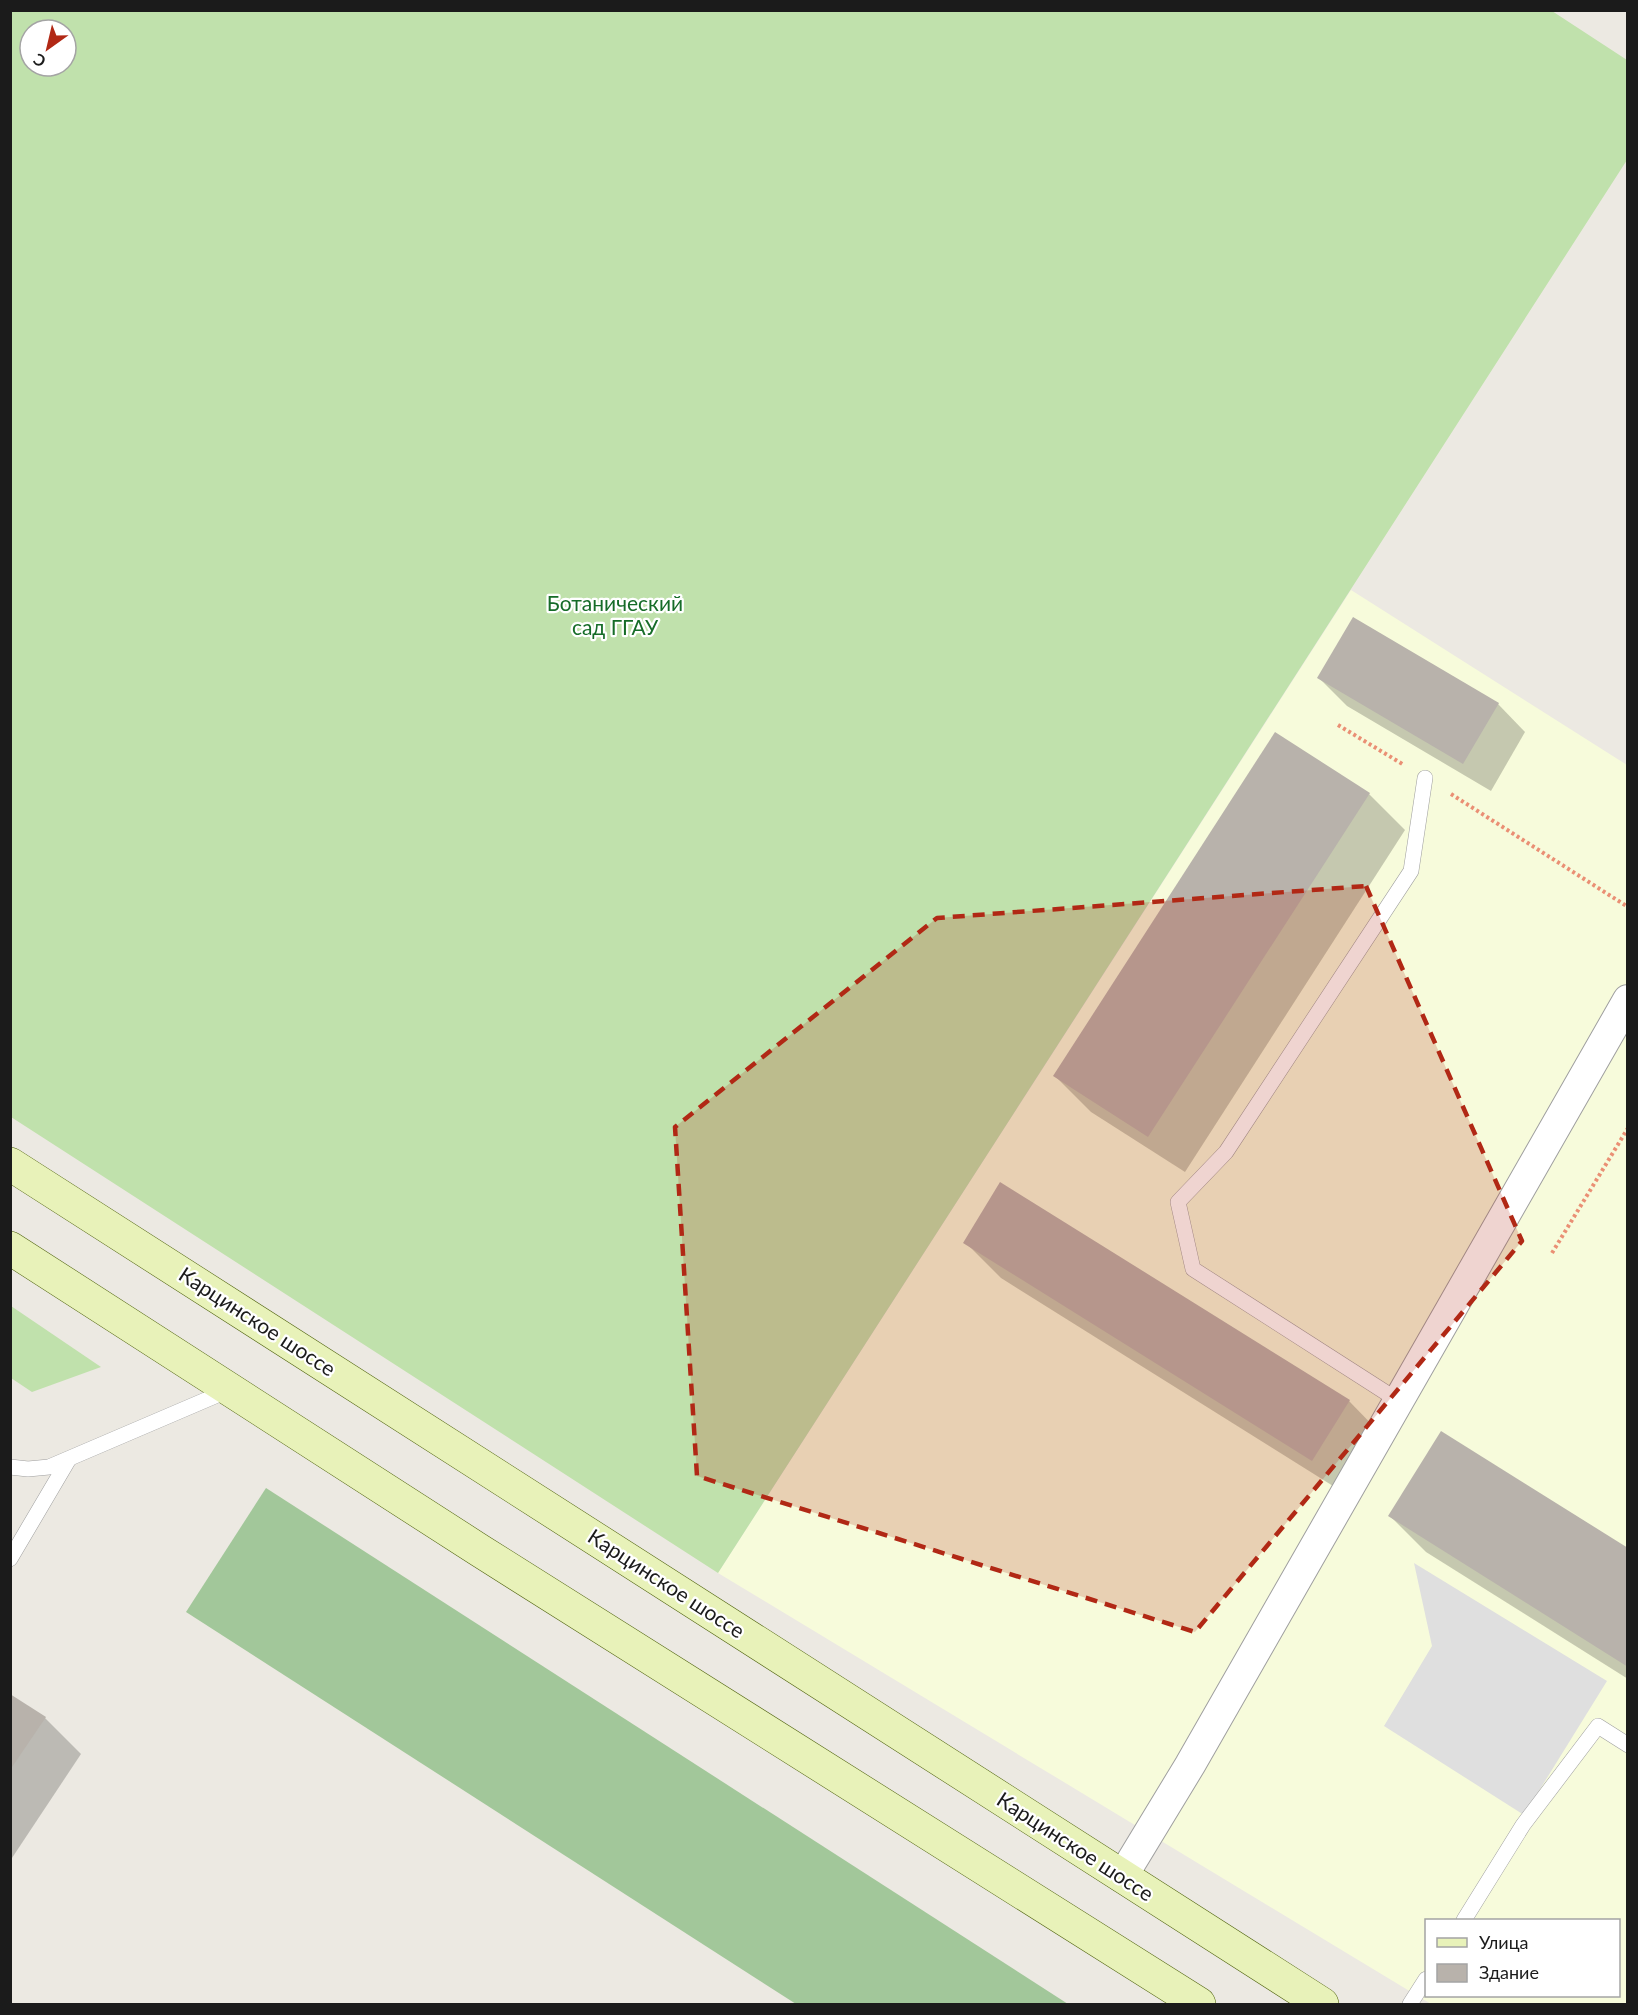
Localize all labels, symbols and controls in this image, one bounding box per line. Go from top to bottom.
north arrow [18,18,78,78]
text: С [29,50,49,72]
park label: Ботанический сад ГГАУ [547,590,683,639]
street label: Карцинское шоссе [175,1261,341,1381]
street label: Карцинское шоссе [584,1523,750,1643]
street label: Карцинское шоссе [993,1786,1159,1906]
legend [1425,1919,1620,1997]
text: Улица [1479,1931,1529,1953]
text: Здание [1479,1961,1539,1983]

